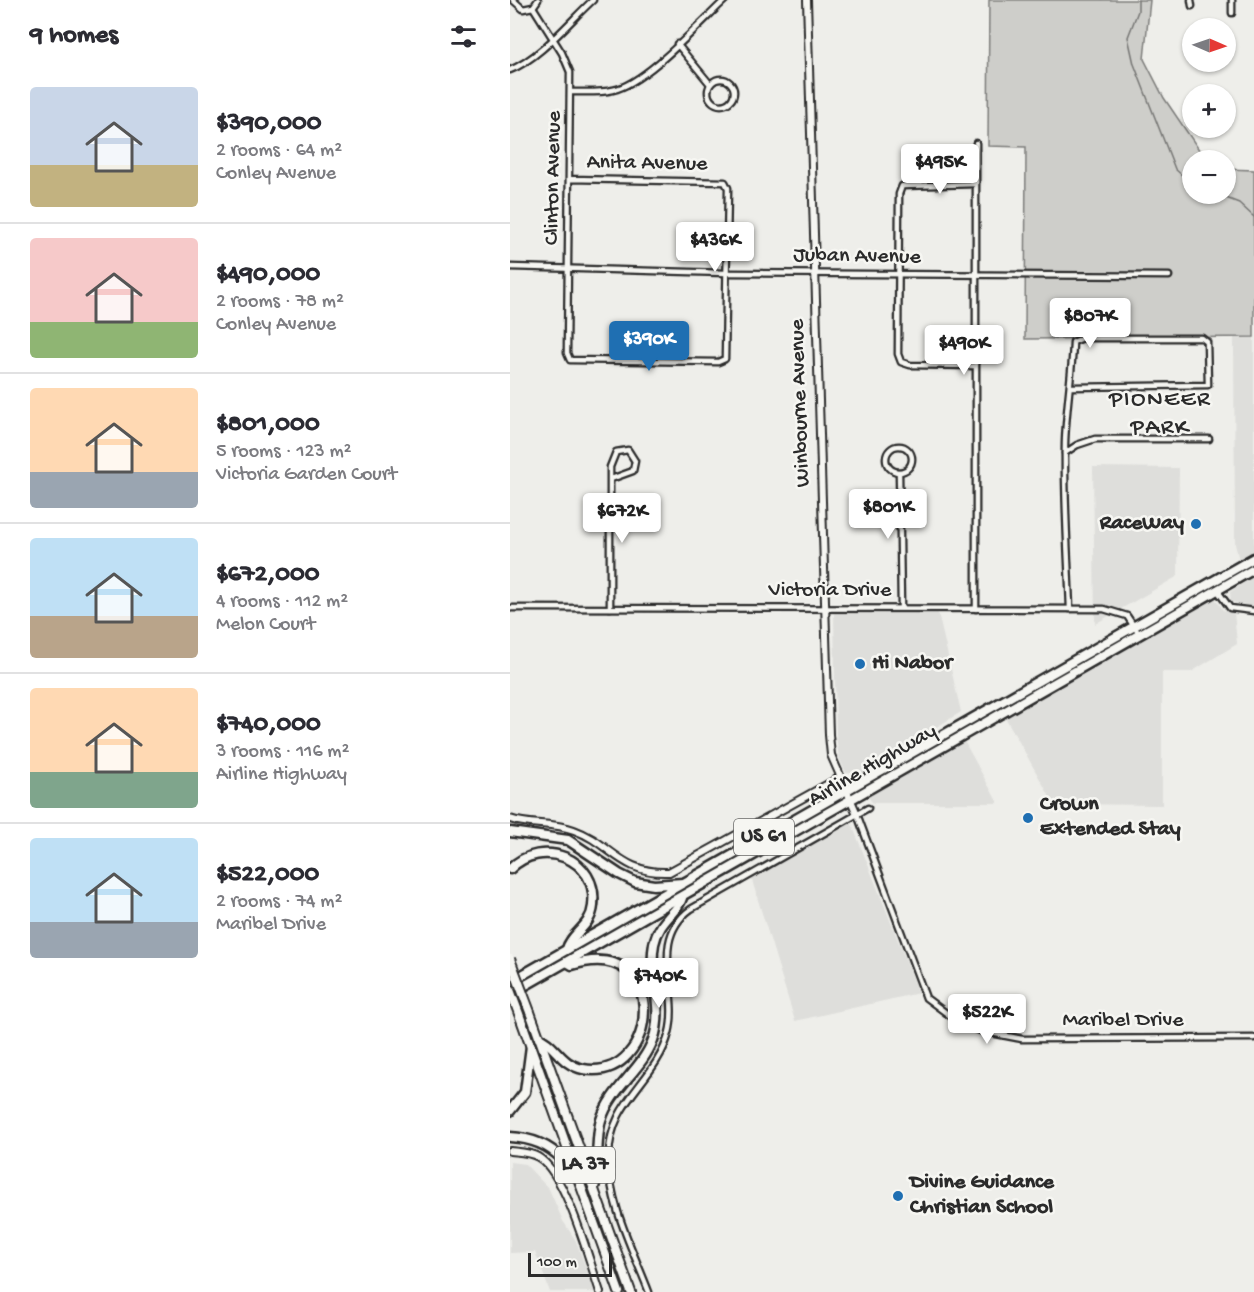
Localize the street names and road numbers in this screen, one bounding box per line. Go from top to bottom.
street label: Clinton Avenue [540,110,568,245]
street label: Anita Avenue [586,150,708,178]
street label: Juban Avenue [793,243,922,271]
street label: Winbourne Avenue [785,318,817,488]
street label: Victoria Drive [768,578,892,604]
street label: Airline Highway [804,719,942,813]
road number: US 61 [734,819,794,855]
street label: Maribel Drive [1062,1008,1184,1034]
road number: LA 37 [555,1147,615,1183]

